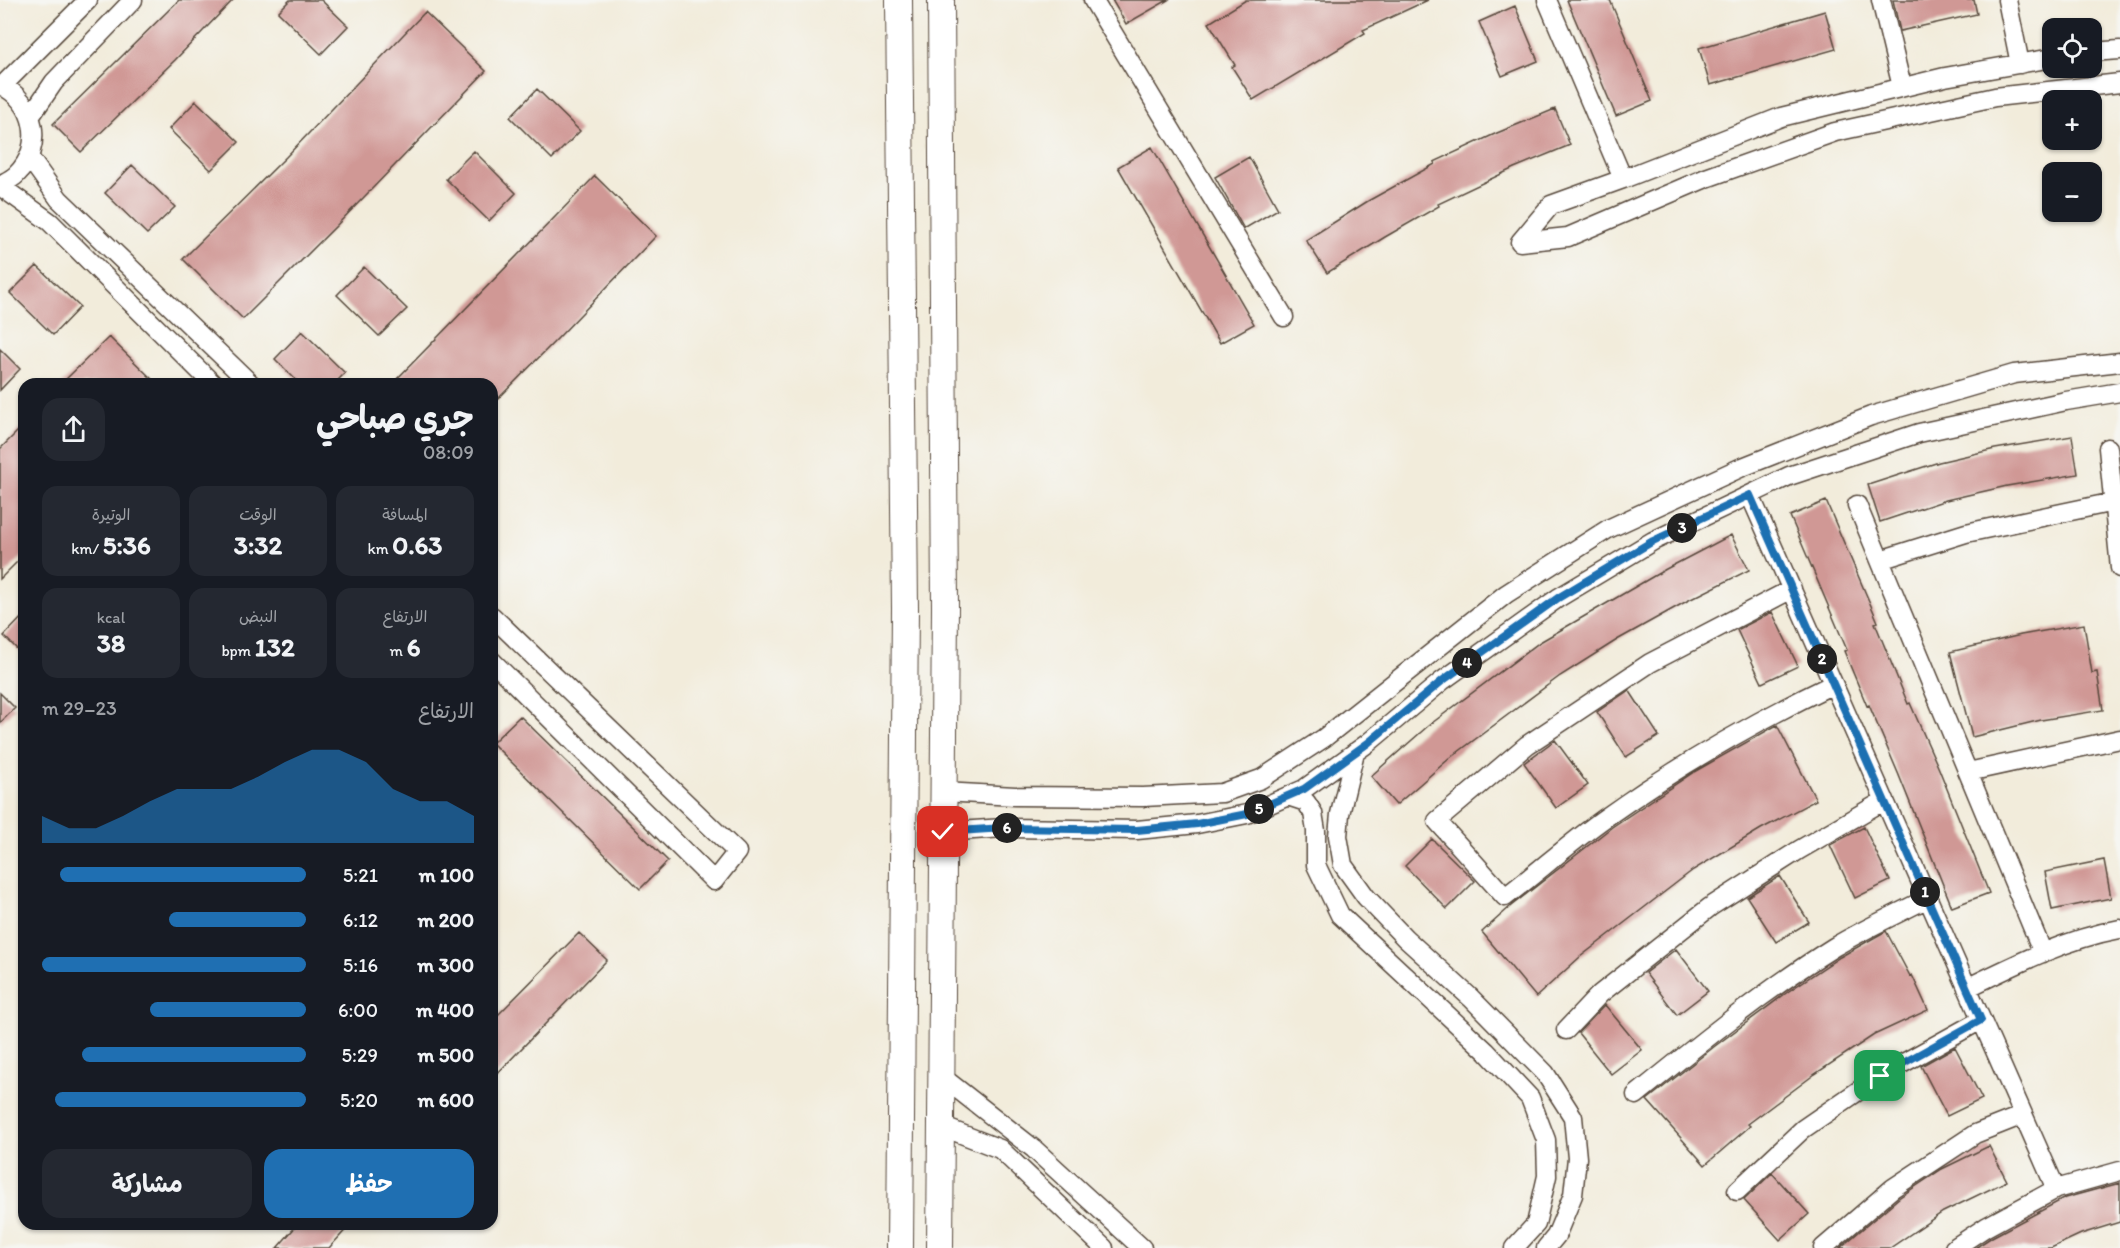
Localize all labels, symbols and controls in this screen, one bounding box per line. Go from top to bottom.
map controls [2042,18,2102,222]
button: locate [2042,18,2102,78]
button: + [2042,90,2102,150]
button: − [2042,162,2102,222]
button: share [42,398,105,461]
text: جري صباحي [316,398,474,437]
text: 08:09 [423,440,474,464]
text: الوتيرة [92,505,130,524]
text: الوقت [239,505,277,524]
text: المسافة [382,505,428,524]
pin: 3 [1667,513,1697,543]
text: 3 [1678,518,1686,537]
text: 5:36 [103,529,151,561]
text: 3:32 [234,529,282,561]
text: 0.63 [392,529,443,561]
text: /km [71,539,103,558]
text: km [367,539,392,558]
text: النبض [239,607,277,626]
text: الارتفاع [383,607,427,626]
text: kcal [97,608,125,627]
text: 38 [97,627,125,659]
text: 132 [255,631,295,663]
text: 6 [407,631,420,663]
text: bpm [221,641,255,660]
text: m [390,641,407,660]
pin: 2 [1807,644,1837,674]
pin: 4 [1452,648,1482,678]
text: 2 [1818,649,1826,668]
text: 4 [1462,653,1472,672]
text: 23–29 m [42,696,117,720]
text: الارتفاع [418,699,474,723]
pin: 5 [1244,794,1274,824]
text: 5 [1255,799,1263,818]
pin [917,806,968,857]
pin: 6 [992,813,1022,843]
icon: check [926,815,959,848]
text: 6 [1003,818,1011,837]
text: 5:21 [343,863,378,887]
text: 100 m [419,863,474,887]
pin: 1 [1910,877,1940,907]
text: 1 [1921,882,1929,901]
text: 6:12 [343,908,378,932]
text: 200 m [418,908,474,932]
text: 5:16 [343,953,378,977]
text: 300 m [417,953,474,977]
text: 6:00 [338,998,378,1022]
text: 400 m [416,998,474,1022]
text: 5:29 [342,1043,378,1067]
text: 500 m [418,1043,474,1067]
pin [1854,1050,1905,1101]
icon: arrive [1863,1059,1896,1092]
text: 5:20 [340,1088,378,1112]
text: 600 m [417,1088,474,1112]
button: مشاركة [42,1149,252,1218]
button: حفظ [264,1149,474,1218]

